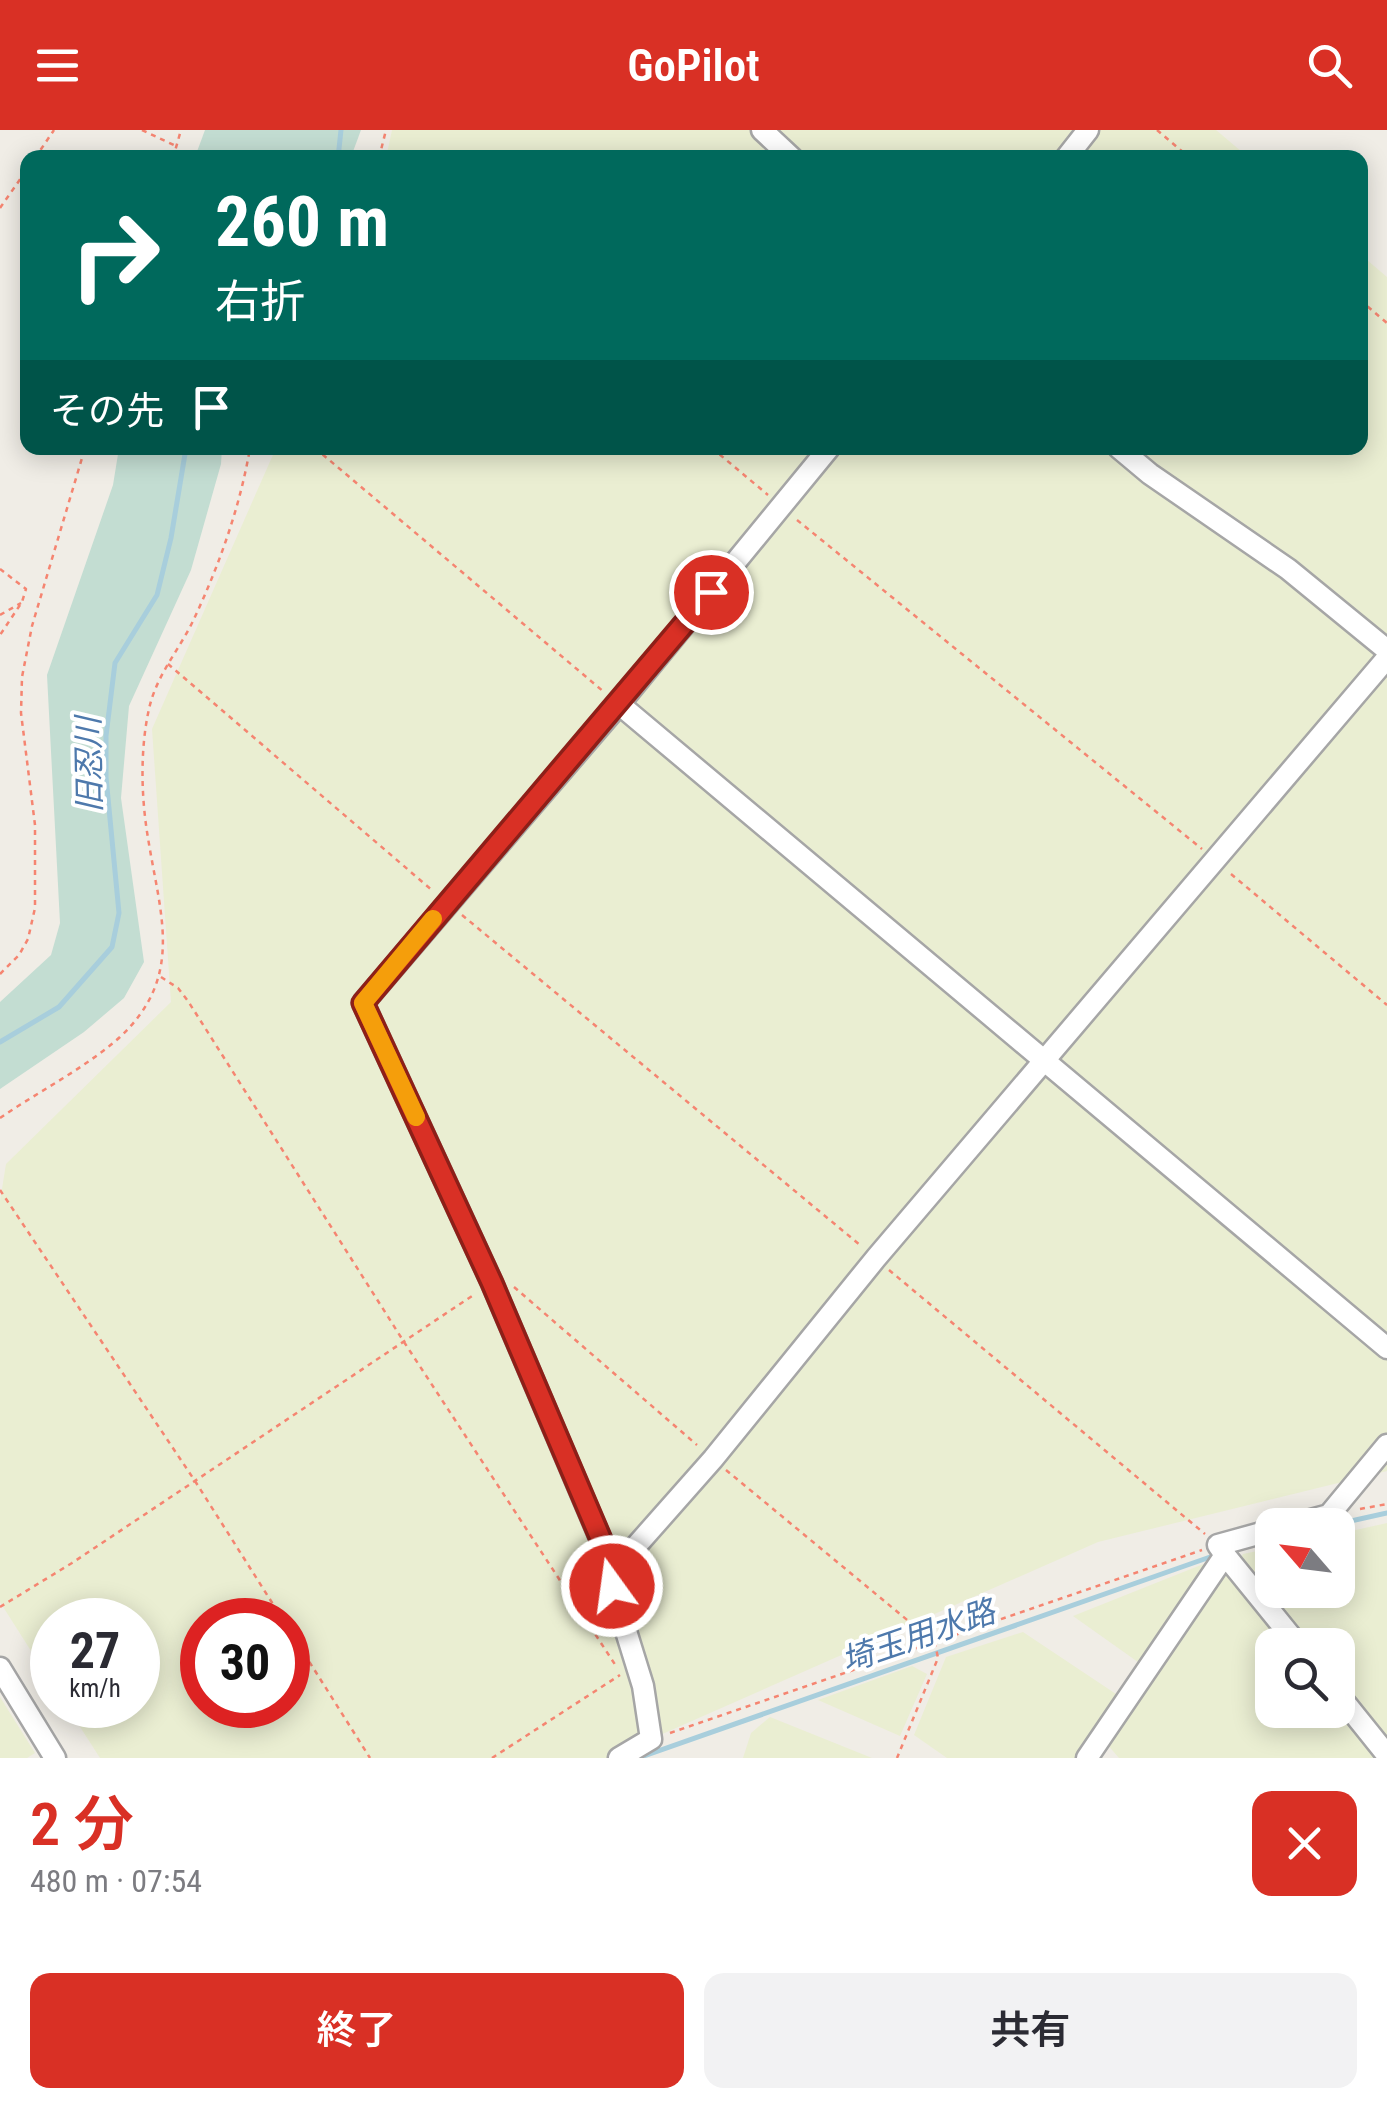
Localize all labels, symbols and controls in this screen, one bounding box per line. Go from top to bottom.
icon: menu [30,38,85,93]
icon: search [1302,38,1357,93]
text: GoPilot [627,39,760,92]
text: 260 m [215,181,389,263]
icon: right [50,190,180,320]
text: 右折 [215,275,305,328]
icon: arrive [184,380,239,435]
text: その先 [50,389,164,433]
pin [669,550,754,635]
icon: arrive [684,565,739,620]
water label: 旧忍川 [69,714,109,813]
north arrow [1255,1508,1355,1608]
map controls [1255,1508,1355,1728]
position arrow [560,1534,664,1638]
water label: 埼玉用水路 [836,1591,1003,1680]
speed limit sign: 30 [180,1598,310,1728]
text: 27 [70,1622,120,1680]
button: search [1255,1628,1355,1728]
text: km/h [69,1674,121,1703]
text: 2 分 [30,1789,134,1860]
button: close [1252,1791,1357,1896]
text: 480 m · 07:54 [30,1862,202,1900]
button: 終了 [30,1973,684,2088]
button: 共有 [704,1973,1357,2088]

